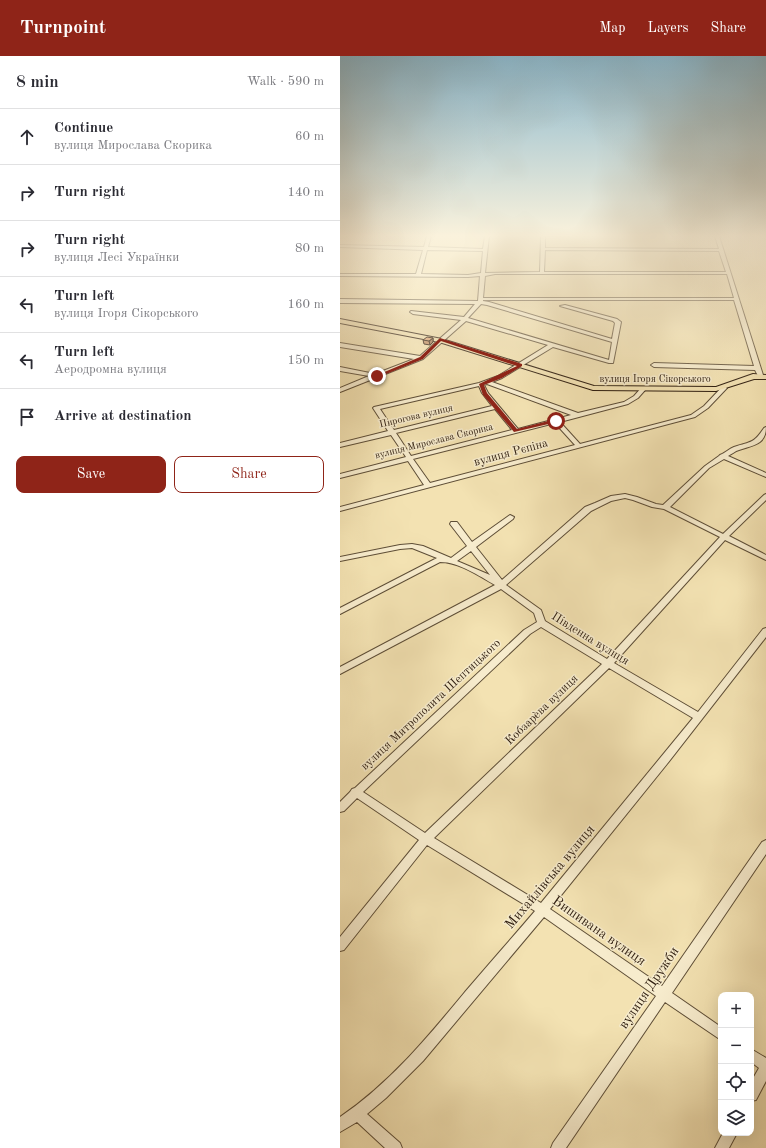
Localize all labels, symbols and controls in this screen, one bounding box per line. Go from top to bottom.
text: Turnpoint [20,19,106,38]
text: Map [600,21,626,35]
text: Layers [648,21,689,35]
text: Share [711,21,746,35]
text: 8 min [16,74,59,91]
text: Walk · 590 m [247,75,324,88]
text: Continue [54,121,113,136]
icon: ahead [16,126,38,148]
text: 60 m [295,130,324,143]
text: вулиця Мирослава Скорика [54,139,212,152]
icon: right [16,182,38,204]
text: Turn right [54,185,125,200]
text: 140 m [287,186,324,199]
text: Turn right [54,233,125,248]
icon: right [16,238,38,260]
text: 80 m [295,242,324,255]
text: вулиця Лесі Українки [54,251,179,264]
text: Turn left [54,289,114,304]
icon: left [16,294,38,316]
text: 160 m [287,298,324,311]
text: вулиця Ігоря Сікорського [54,307,199,320]
text: Turn left [54,345,114,360]
icon: left [16,350,38,372]
text: 150 m [287,354,324,367]
text: Аеродромна вулиця [54,363,167,376]
route end [368,367,386,385]
street label: вулиця Ігоря Сікорського [599,374,711,384]
street label: Пирогова вулиця [378,403,454,429]
icon: arrive [16,406,38,428]
text: Arrive at destination [54,409,192,424]
route start [547,412,565,430]
street label: вулиця Мирослава Скорика [374,421,494,461]
street label: вулиця Рєпіна [472,436,549,469]
button: Save [16,456,166,493]
button: Share [174,456,324,493]
street label: Південна вулиця [549,609,631,668]
street label: вулиця Митрополита Шептицького [359,637,503,773]
street label: Кобзарèва вулиця [504,673,580,747]
street label: Михайлівська вулиця [502,822,598,932]
street label: Вишивана вулиця [550,894,648,968]
street label: вулиця Дружби [616,944,682,1032]
map controls [718,992,754,1136]
button: + [718,992,754,1028]
button: − [718,1028,754,1064]
button: locate [718,1064,754,1100]
button: layers [718,1100,754,1136]

